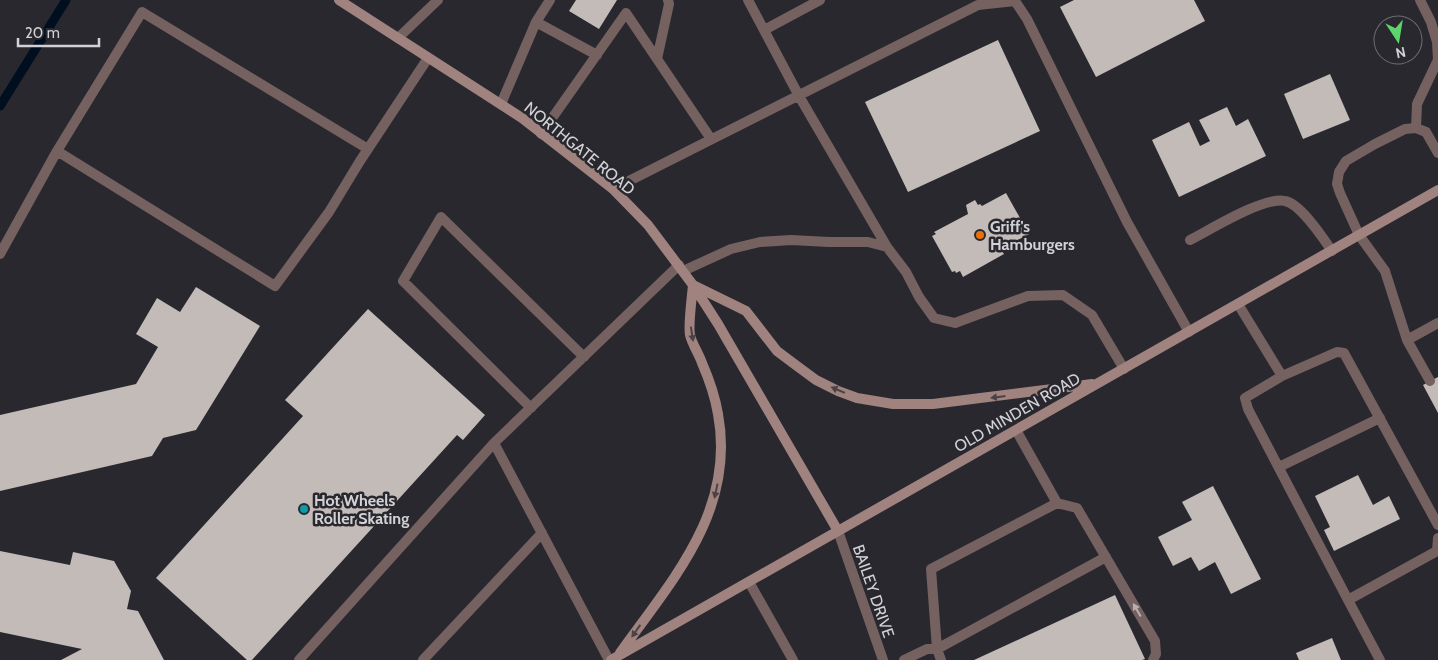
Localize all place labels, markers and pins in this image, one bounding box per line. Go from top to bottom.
place label: Griff's Hamburgers [990,217,1075,254]
marker: Griff's Hamburgers [974,229,986,241]
place label: Hot Wheels Roller Skating [314,491,409,528]
marker: Hot Wheels Roller Skating [298,503,310,515]

